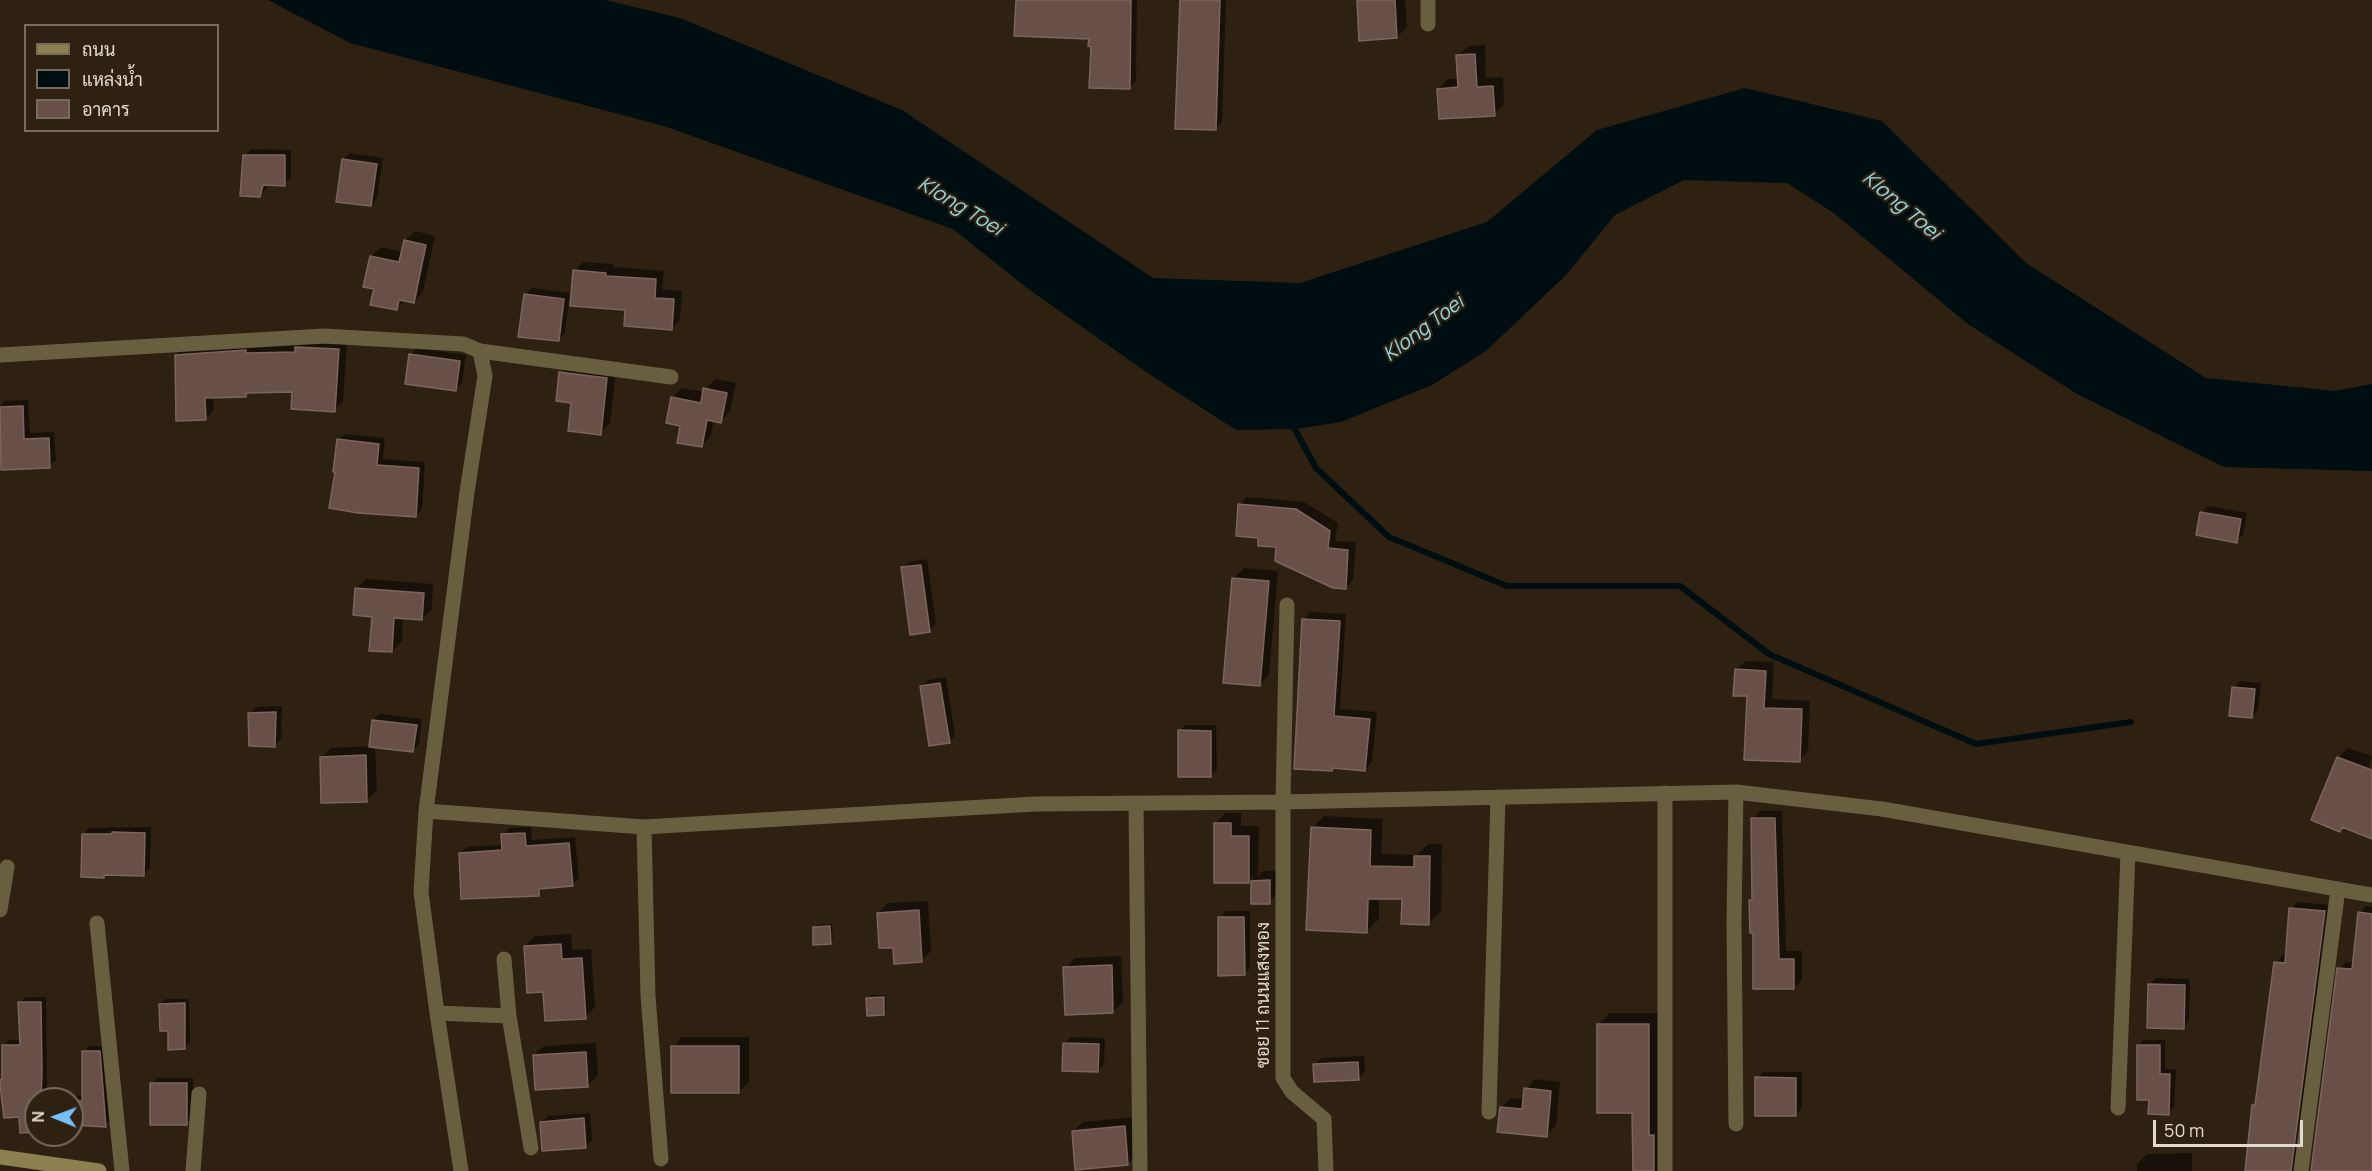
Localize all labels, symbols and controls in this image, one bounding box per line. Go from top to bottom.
legend [24,24,219,132]
text: ถนน [82,37,115,61]
text: แหล่งน้ำ [82,67,143,91]
text: อาคาร [82,97,130,121]
water label: Klong Toei [1857,166,1945,246]
water label: Klong Toei [913,172,1007,242]
water label: Klong Toei [1379,291,1469,367]
street label: ซอย 11 ถนนแสงทอง [1253,922,1275,1068]
north arrow [24,1087,84,1147]
scale bar [2156,1108,2306,1146]
text: N [27,1111,49,1123]
text: 50 m [2164,1118,2204,1142]

